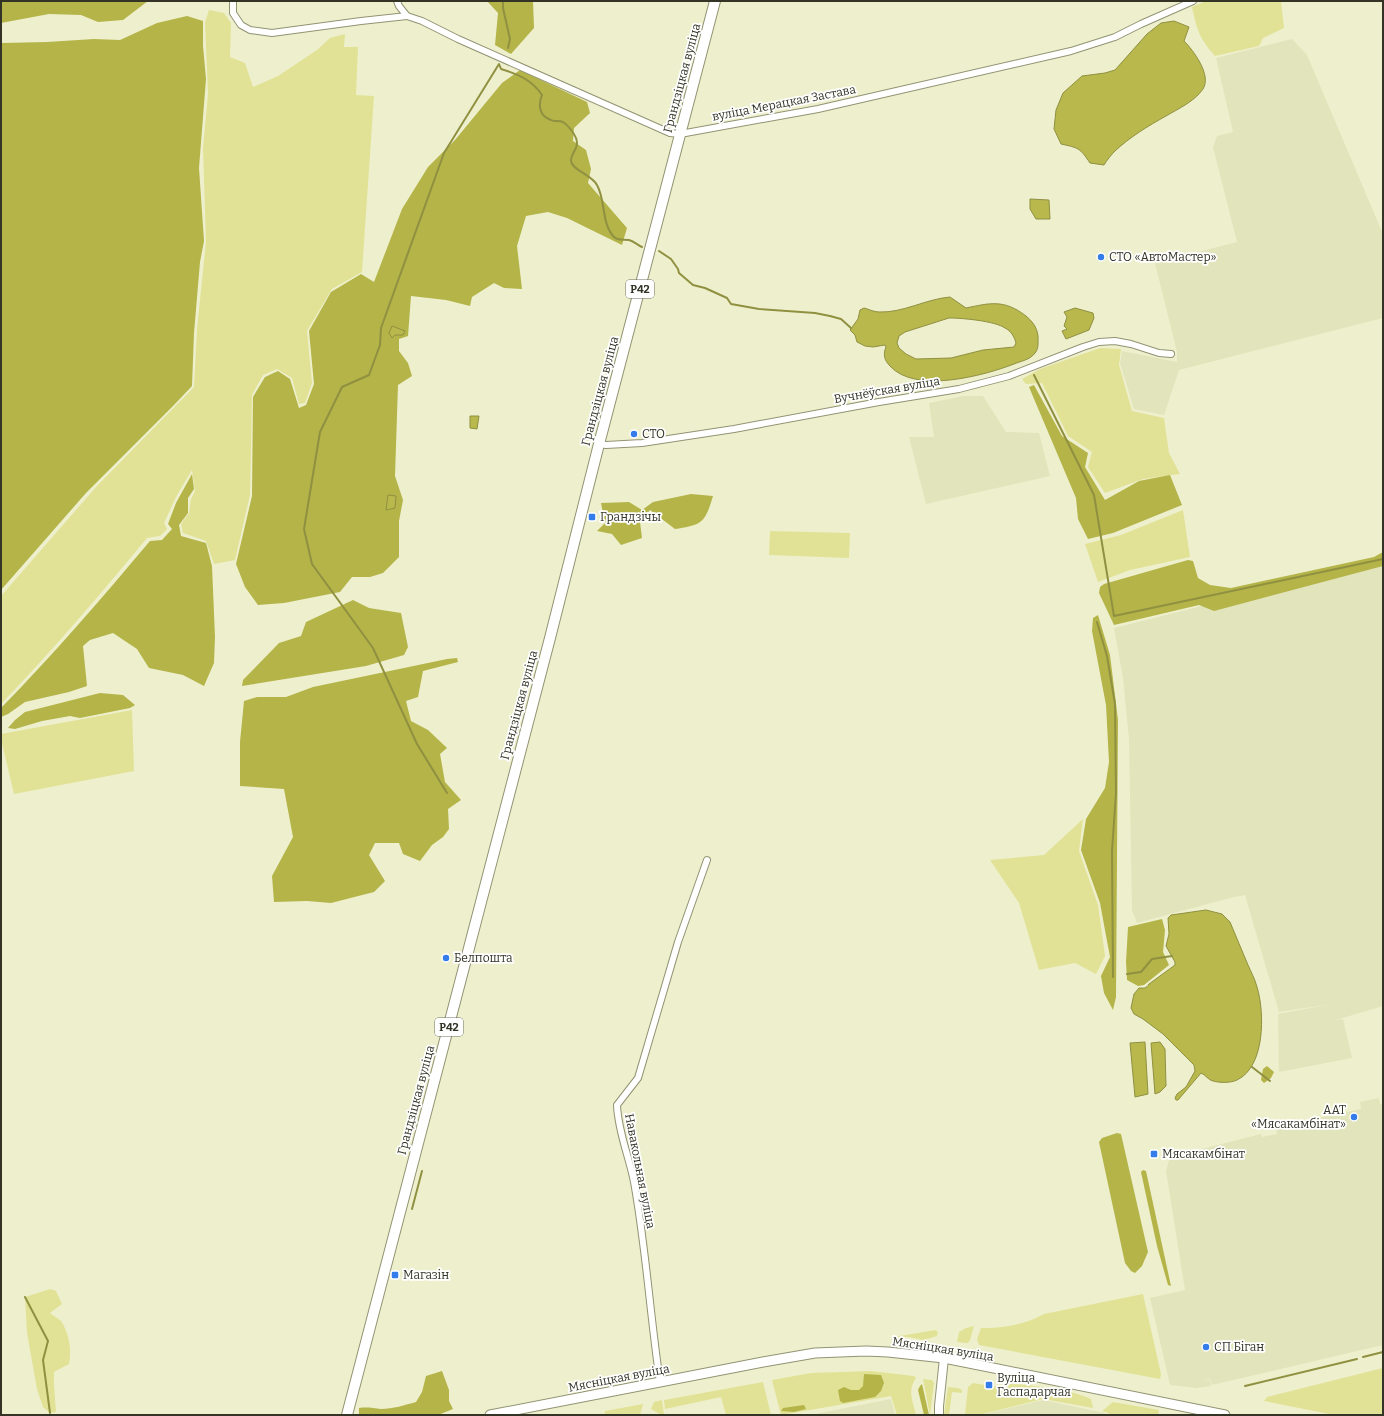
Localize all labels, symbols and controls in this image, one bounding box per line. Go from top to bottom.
street label: Грандзіцкая вуліца [661,21,703,134]
street label: вуліца Мерацкая Застава [711,82,857,124]
place label: СТО «АвтоМастер» [1109,250,1217,264]
marker: СТО «АвтоМастер» [1096,252,1106,262]
road number: Р42 [626,280,654,298]
street label: Грандзіцкая вуліца [579,334,621,447]
street label: Вучнёўская вуліца [833,374,942,406]
place label: СТО [642,427,665,441]
marker: СТО [629,429,639,439]
place label: Грандзічы [600,510,662,524]
marker: Грандзічы [587,512,597,522]
street label: Грандзіцкая вуліца [498,648,540,761]
place label: Белпошта [454,951,513,965]
marker: Белпошта [441,953,451,963]
road number: Р42 [435,1018,463,1036]
street label: Грандзіцкая вуліца [395,1043,437,1156]
place label: ААТ «Мясакамбінат» [1251,1103,1346,1131]
street label: Навакольная вуліца [622,1112,658,1230]
marker: ААТ «Мясакамбінат» [1349,1112,1359,1122]
place label: Мясакамбінат [1162,1147,1245,1161]
marker: Мясакамбінат [1149,1149,1159,1159]
place label: Магазін [403,1268,449,1282]
marker: Магазін [390,1270,400,1280]
street label: Мясніцкая вуліца [891,1334,995,1364]
place label: СП Біган [1214,1340,1264,1354]
marker: СП Біган [1201,1342,1211,1352]
street label: Мясніцкая вуліца [567,1361,671,1395]
place label: Вуліца Гаспадарчая [997,1371,1071,1399]
marker: Вуліца Гаспадарчая [984,1380,994,1390]

